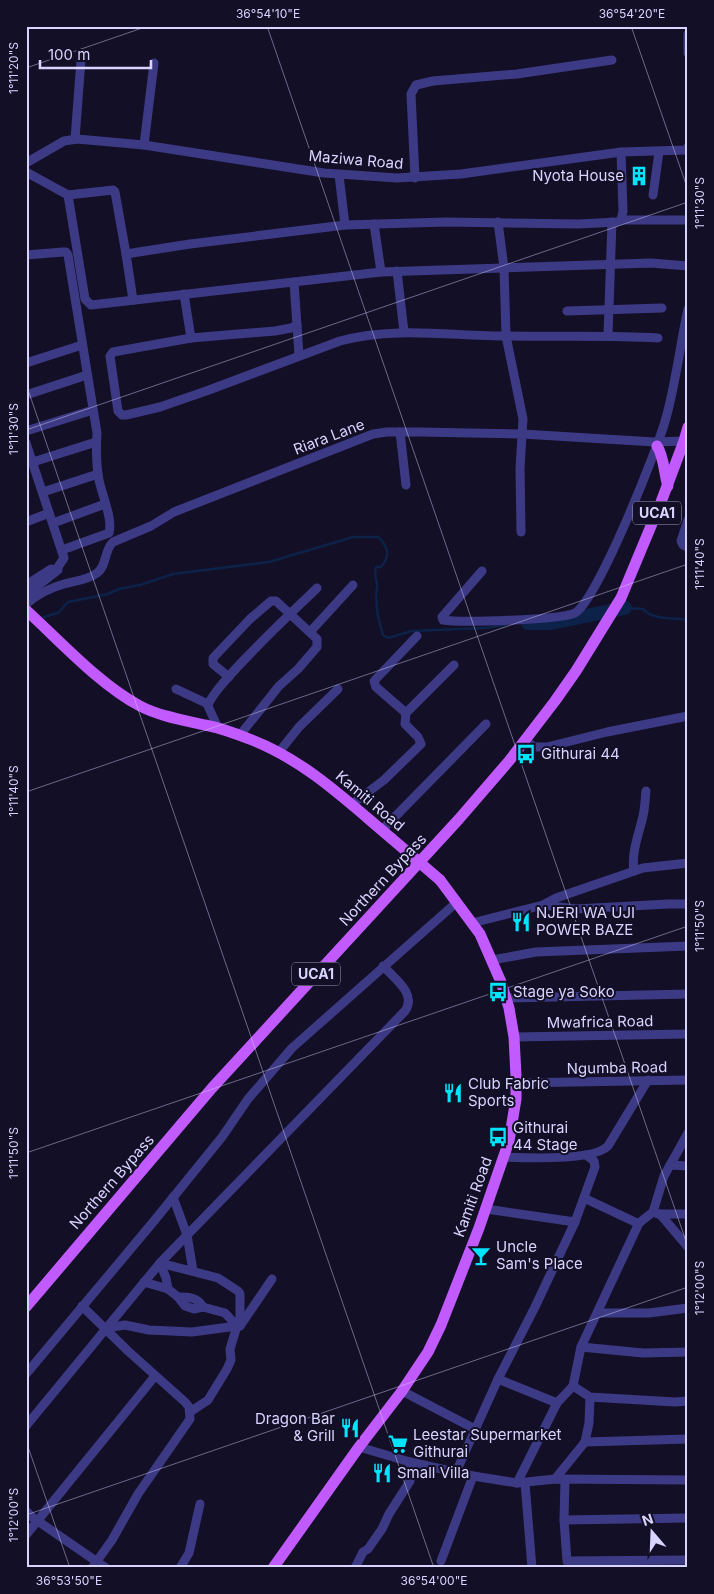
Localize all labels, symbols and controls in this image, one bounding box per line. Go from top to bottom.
text: 36°54'10"E [236,6,300,21]
text: 36°54'20"E [599,6,665,21]
scale bar [40,38,151,70]
text: 1°11'20"S [6,42,21,94]
text: 100 m [48,45,90,64]
street label: Maziwa Road [308,146,404,173]
building icon: Nyota House [628,165,650,187]
place label: Nyota House [532,166,624,185]
text: 1°11'30"S [692,177,707,229]
text: 1°11'30"S [6,403,21,455]
street label: Riara Lane [291,414,367,459]
road number: UCA1 [633,502,681,524]
text: 1°11'40"S [692,538,707,590]
bus stop icon: Githurai 44 [515,743,537,765]
place label: Githurai 44 [541,744,620,763]
text: 1°11'40"S [6,765,21,817]
street label: Kamiti Road [332,766,409,835]
street label: Northern Bypass [335,829,430,930]
text: 1°11'50"S [692,900,707,952]
place label: NJERI WA UJI POWER BAZE [536,903,635,939]
restaurant icon: NJERI WA UJI POWER BAZE [510,911,532,933]
road number: UCA1 [292,962,340,986]
bus stop icon: Stage ya Soko [487,981,509,1003]
place label: Stage ya Soko [513,982,615,1001]
street label: Mwafrica Road [546,1011,654,1032]
street label: Ngumba Road [566,1057,667,1078]
place label: Club Fabric Sports [468,1074,549,1110]
restaurant icon: Club Fabric Sports [442,1082,464,1104]
place label: Githurai 44 Stage [513,1118,578,1154]
bus stop icon: Githurai 44 Stage [487,1126,509,1148]
text: 1°11'50"S [6,1127,21,1179]
street label: Northern Bypass [65,1130,158,1233]
street label: Kamiti Road [449,1154,496,1240]
place label: Uncle Sam's Place [496,1237,583,1273]
bar icon: Uncle Sam's Place [470,1245,492,1267]
text: 1°12'00"S [692,1260,707,1315]
place label: Dragon Bar & Grill [255,1409,335,1445]
restaurant icon: Dragon Bar & Grill [339,1417,361,1439]
place label: Leestar Supermarket Githurai [413,1425,562,1461]
supermarket icon: Leestar Supermarket Githurai [387,1433,409,1455]
restaurant icon: Small Villa [371,1462,393,1484]
place label: Small Villa [397,1463,469,1482]
text: 1°12'00"S [6,1487,21,1542]
north arrow [626,1506,676,1556]
text: N [640,1509,655,1529]
text: 36°53'50"E [36,1573,102,1588]
text: 36°54'00"E [401,1573,467,1588]

